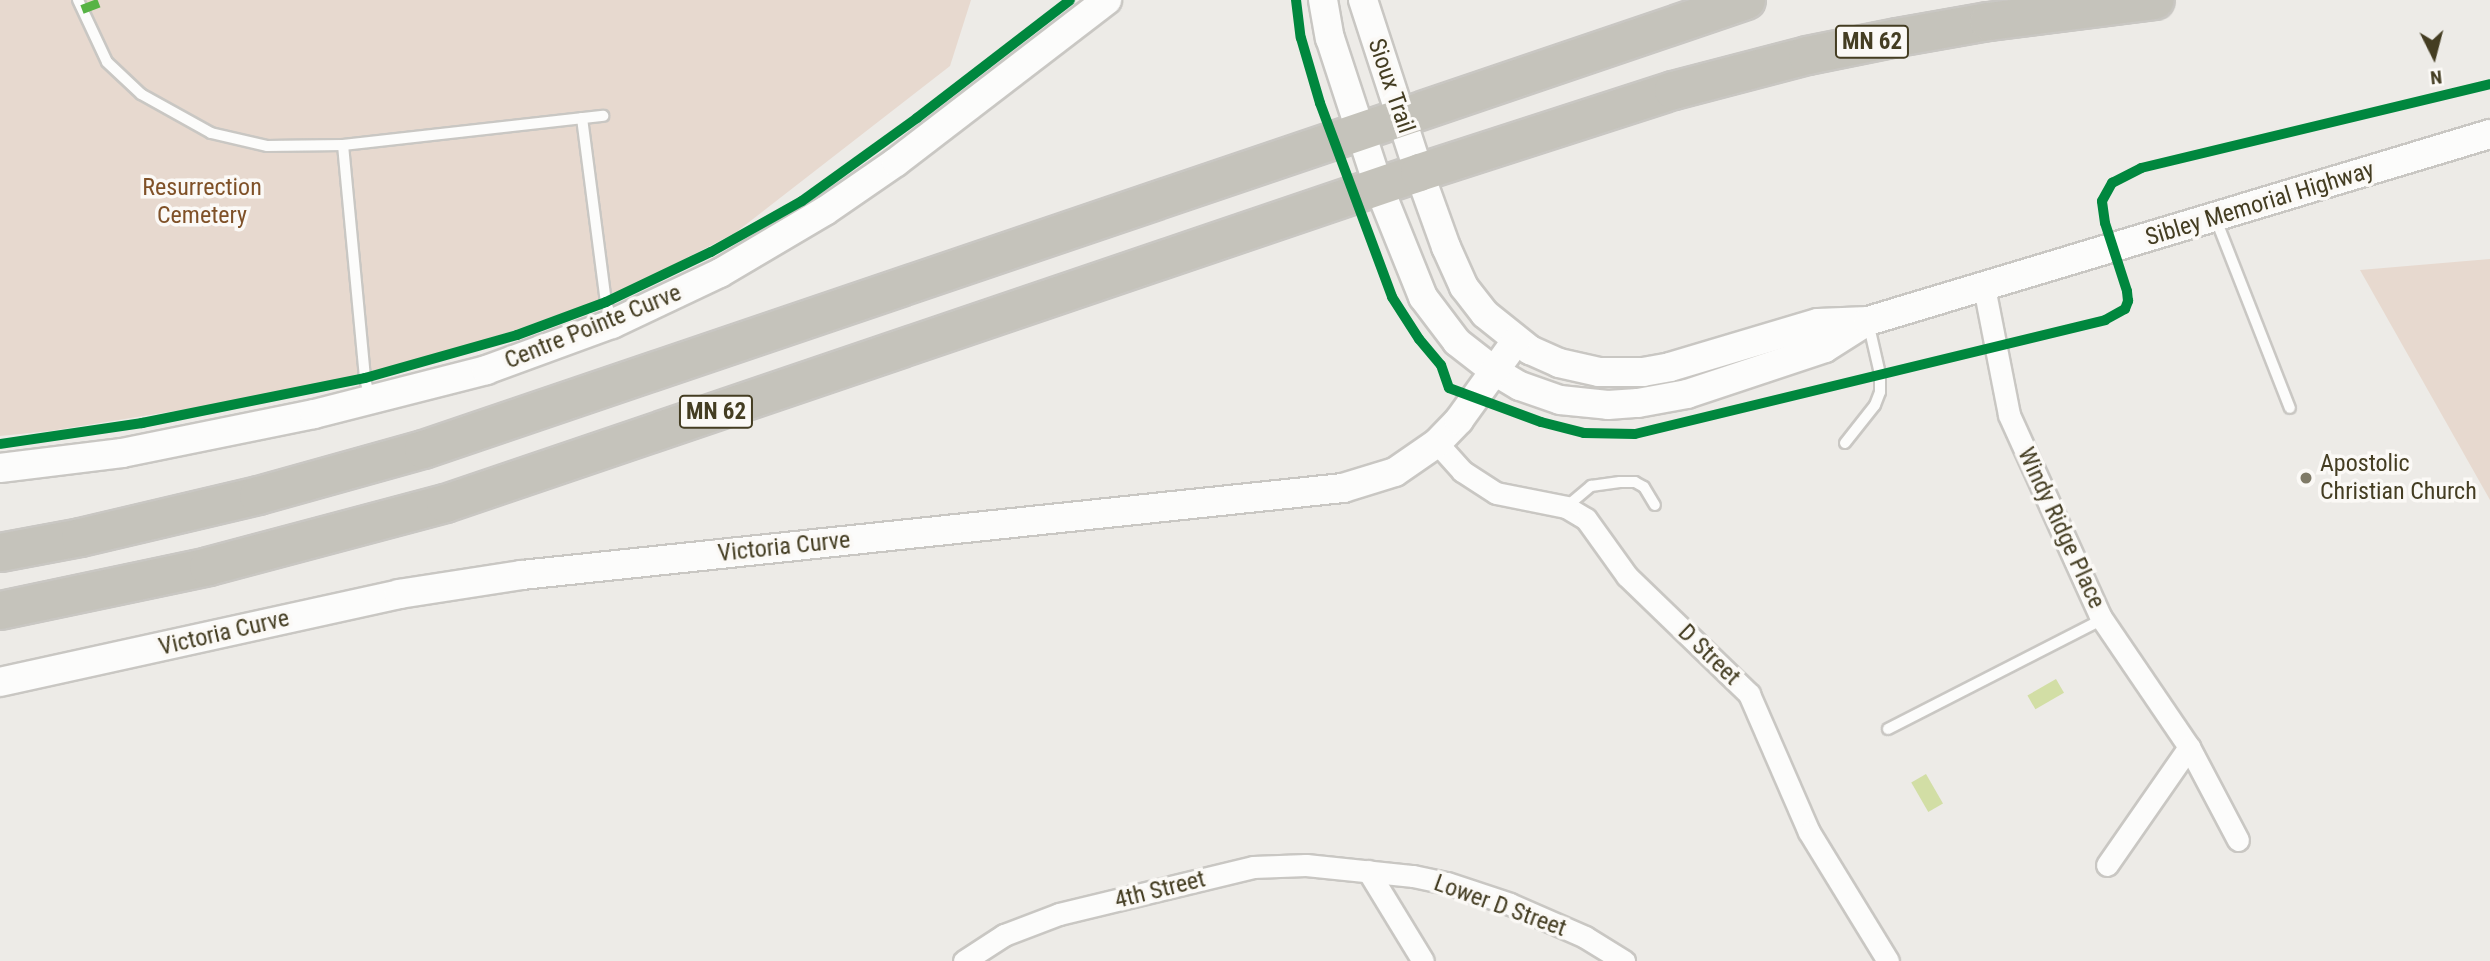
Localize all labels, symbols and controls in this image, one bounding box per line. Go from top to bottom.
north arrow [2399,21,2469,91]
road number: MN 62 [1834,22,1910,61]
street label: Sioux Trail [1361,35,1421,137]
text: N [2429,65,2443,89]
street label: Sibley Memorial Highway [2142,156,2378,252]
park label: Resurrection Cemetery [142,174,262,230]
street label: Centre Pointe Curve [501,278,685,376]
road number: MN 62 [678,392,754,432]
street label: Windy Ridge Place [2011,443,2111,613]
place label: Apostolic Christian Church [2320,450,2477,506]
marker: Apostolic Christian Church [2298,470,2314,486]
street label: Victoria Curve [716,526,852,568]
street label: Victoria Curve [156,604,292,662]
street label: D Street [1672,618,1746,692]
street label: 4th Street [1112,865,1208,915]
street label: Lower D Street [1430,869,1570,943]

